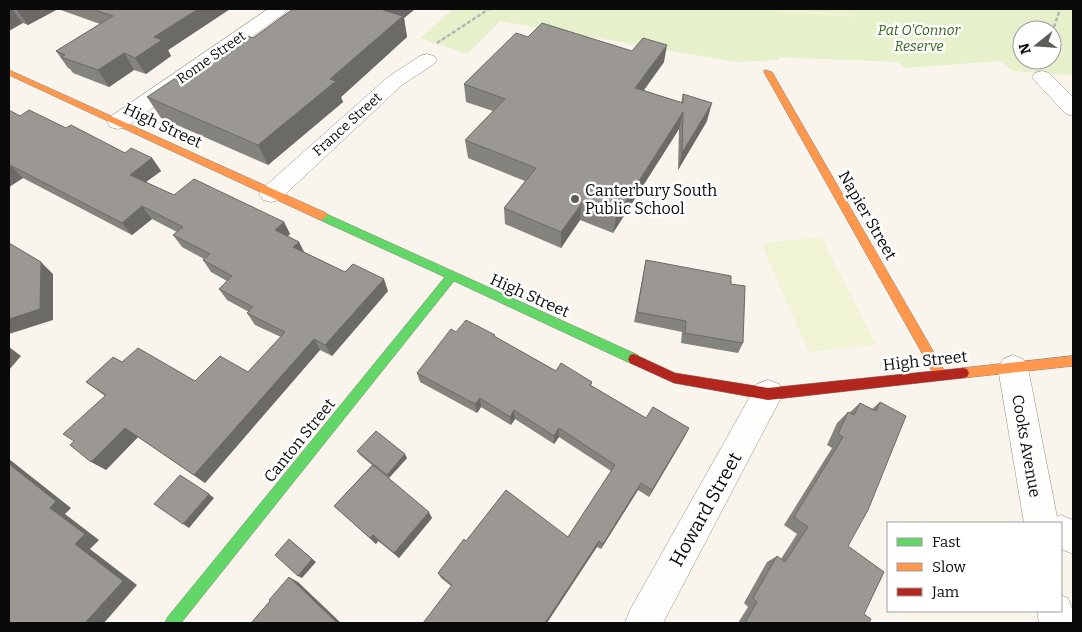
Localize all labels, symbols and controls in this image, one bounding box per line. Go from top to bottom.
north arrow [1012,20,1062,70]
park label: Pat O'Connor Reserve [878,22,962,55]
street label: Rome Street [174,27,249,87]
text: N [1015,41,1035,56]
street label: France Street [309,89,385,160]
street label: High Street [120,99,205,152]
street label: Napier Street [834,167,901,263]
place label: Canterbury South Public School [585,181,717,218]
marker: Canterbury South Public School [569,193,581,205]
street label: High Street [487,270,572,321]
street label: High Street [882,347,968,374]
street label: Cooks Avenue [1008,393,1045,499]
street label: Canton Street [260,394,339,486]
street label: Howard Street [665,448,746,570]
legend [887,522,1062,612]
text: Fast [932,533,961,551]
text: Slow [932,558,967,576]
text: Jam [931,583,960,601]

